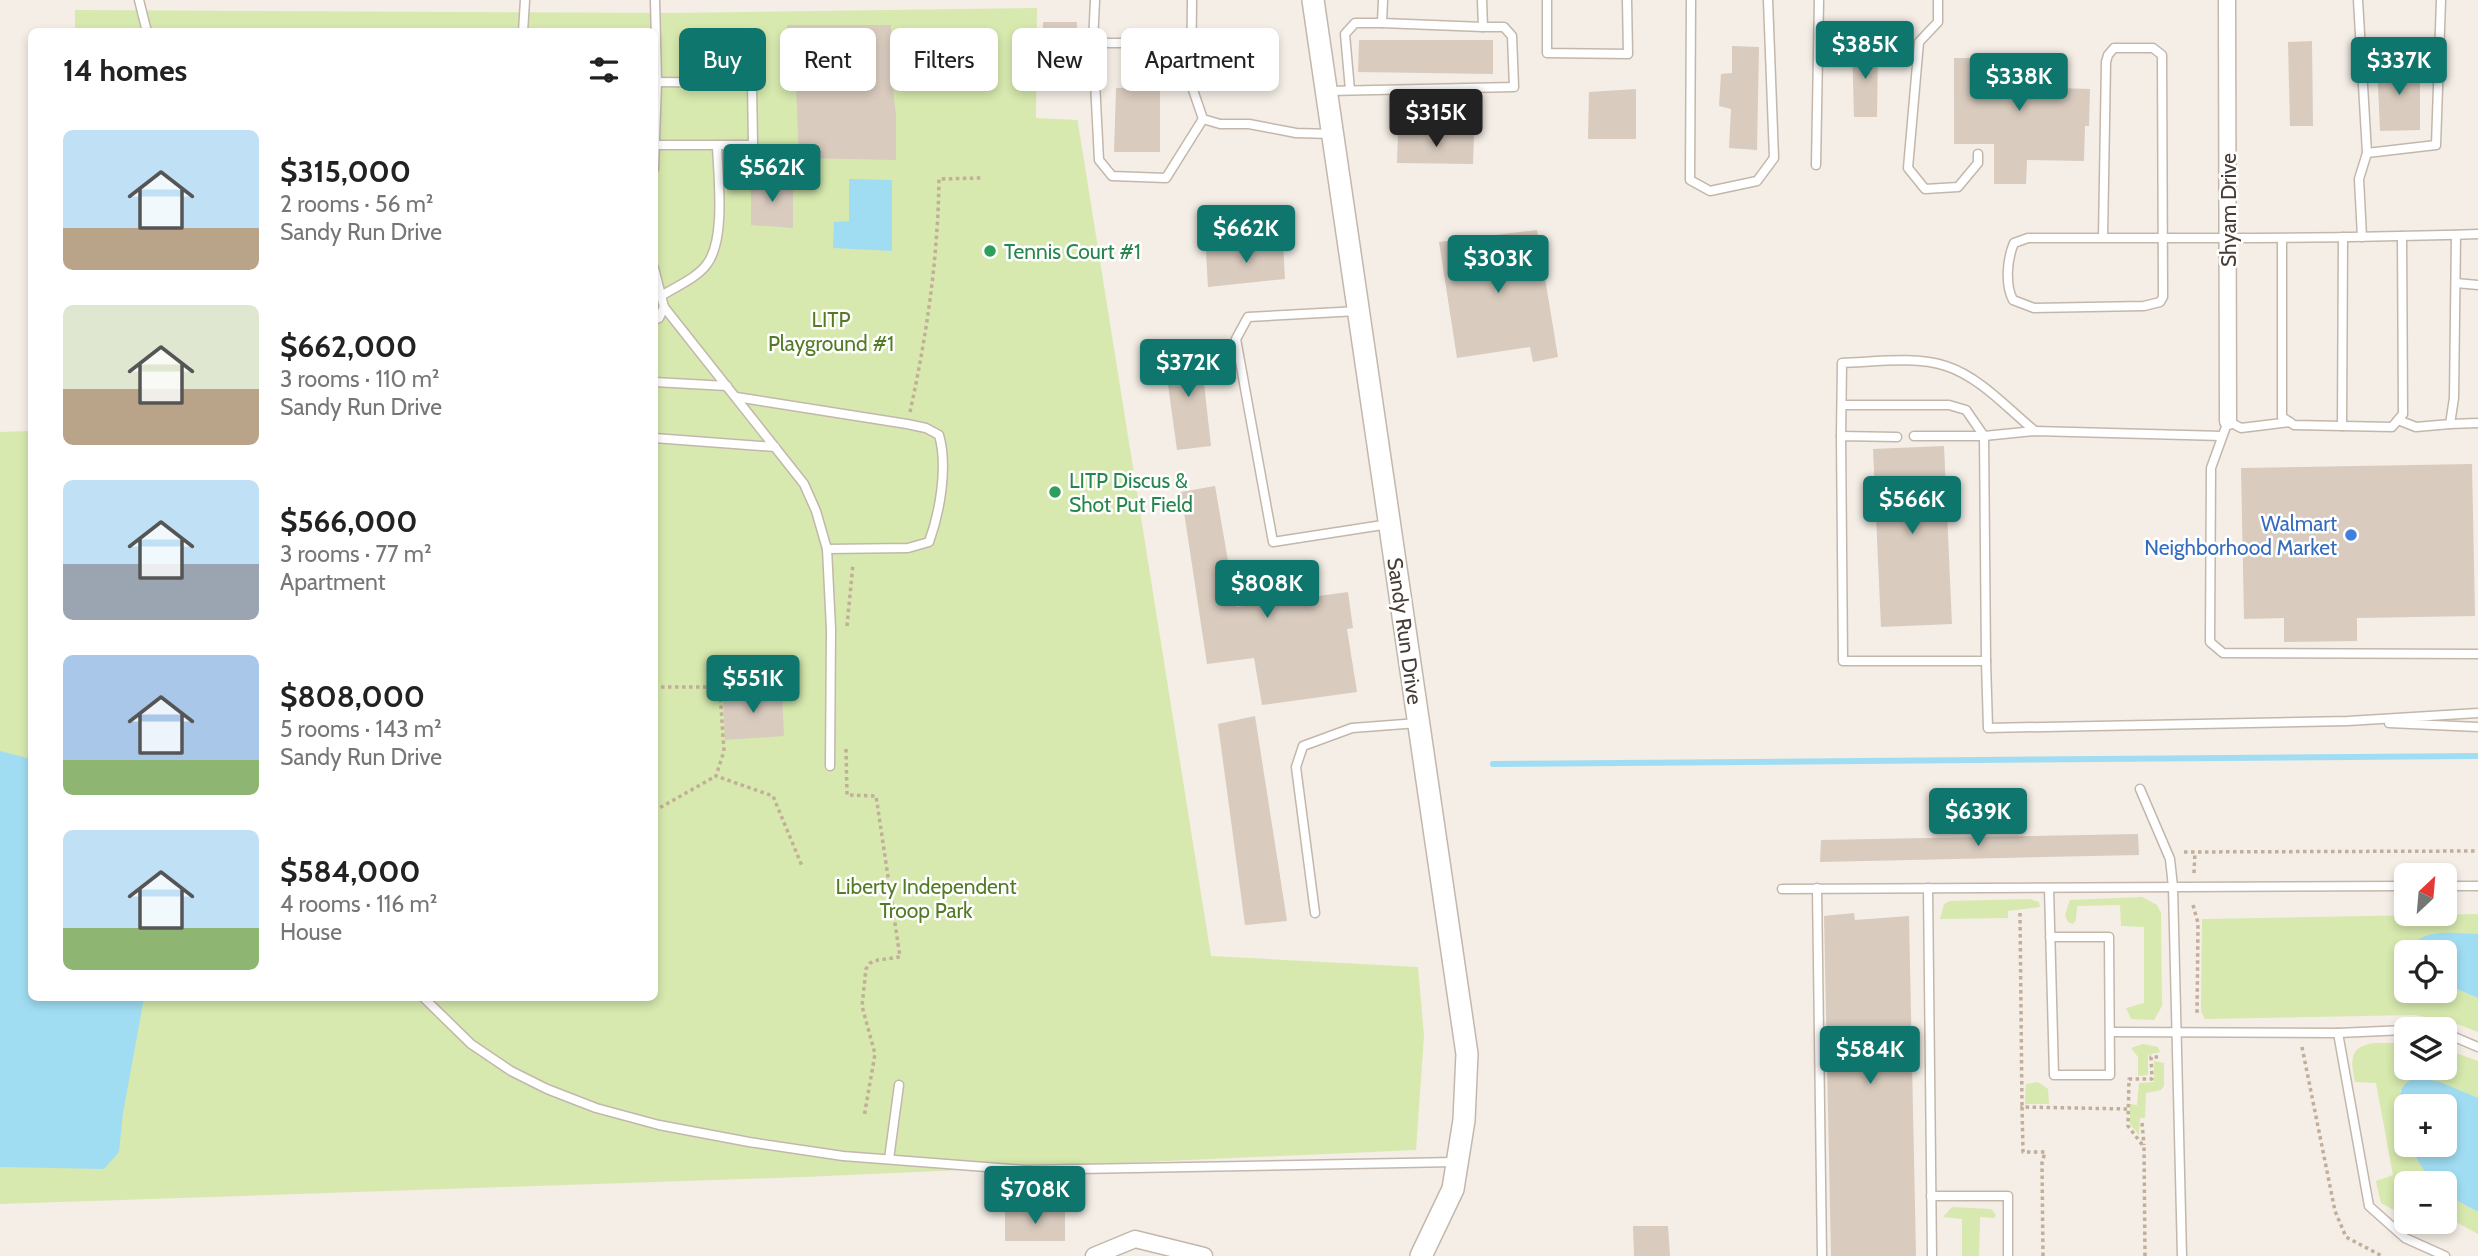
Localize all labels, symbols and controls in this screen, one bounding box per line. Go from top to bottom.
pin: $385K [1816,22,1914,81]
chip: Buy [679,28,766,91]
chip: Rent [780,28,876,91]
chip: Filters [890,28,998,91]
chip: New [1012,28,1107,91]
chip: Apartment [1121,28,1279,91]
text: $385K [1832,30,1898,58]
pin: $337K [2350,38,2448,97]
text: $337K [2367,46,2431,74]
icon: filters [585,51,623,89]
text: 14 homes [63,52,187,89]
pin: $338K [1970,54,2068,113]
text: $338K [1986,62,2052,90]
pin: $315K [1387,90,1485,149]
text: $315K [1406,98,1467,126]
pin: $562K [723,144,821,204]
text: $315,000 [280,153,411,190]
text: $562K [739,153,805,181]
street label: Shyam Drive [2216,153,2241,267]
icon: home [119,158,203,242]
text: 2 rooms · 56 m² [280,190,434,218]
pin: $662K [1197,205,1295,265]
text: $662K [1213,214,1279,242]
text: Sandy Run Drive [280,218,442,246]
pin: $303K [1449,236,1547,295]
place label: Tennis Court #1 [1004,239,1141,264]
marker: Tennis Court #1 [982,243,998,259]
text: $303K [1464,244,1532,272]
park label: LITP Playground #1 [768,307,894,356]
text: $662,000 [280,328,417,365]
icon: home [119,333,203,417]
pin: $372K [1139,340,1237,399]
text: $372K [1156,348,1220,376]
text: 3 rooms · 110 m² [280,365,439,393]
text: Sandy Run Drive [280,393,442,421]
place label: LITP Discus & Shot Put Field [1069,468,1193,517]
pin: $566K [1863,476,1961,536]
marker: LITP Discus & Shot Put Field [1047,484,1063,500]
text: $566K [1879,485,1945,513]
text: $566,000 [280,503,417,540]
icon: home [119,508,203,592]
place label: Walmart Neighborhood Market [2144,511,2337,560]
marker: Walmart Neighborhood Market [2343,527,2359,543]
text: 3 rooms · 77 m² [280,540,432,568]
street label: Sandy Run Drive [1382,556,1428,706]
pin: $808K [1218,560,1316,620]
text: Apartment [280,568,385,596]
text: $808K [1231,569,1303,597]
pin: $551K [704,656,802,715]
text: $551K [723,664,783,692]
text: $808,000 [280,678,425,715]
icon: home [119,683,203,767]
text: 5 rooms · 143 m² [280,715,442,743]
text: Sandy Run Drive [280,743,442,771]
pin: $639K [1929,788,2027,848]
text: $639K [1945,797,2011,825]
text: $584,000 [280,853,421,890]
icon: home [119,858,203,942]
north arrow [2394,863,2457,926]
map controls [2394,863,2457,1234]
park label: Liberty Independent Troop Park [836,874,1016,923]
text: 4 rooms · 116 m² [280,890,437,918]
text: House [280,918,342,946]
button: locate [2394,940,2457,1003]
button: layers [2394,1017,2457,1080]
pin: $584K [1821,1026,1919,1086]
text: $584K [1836,1035,1904,1063]
button: + [2394,1094,2457,1157]
pin: $708K [986,1166,1084,1226]
button: − [2394,1171,2457,1234]
text: $708K [1000,1175,1070,1203]

